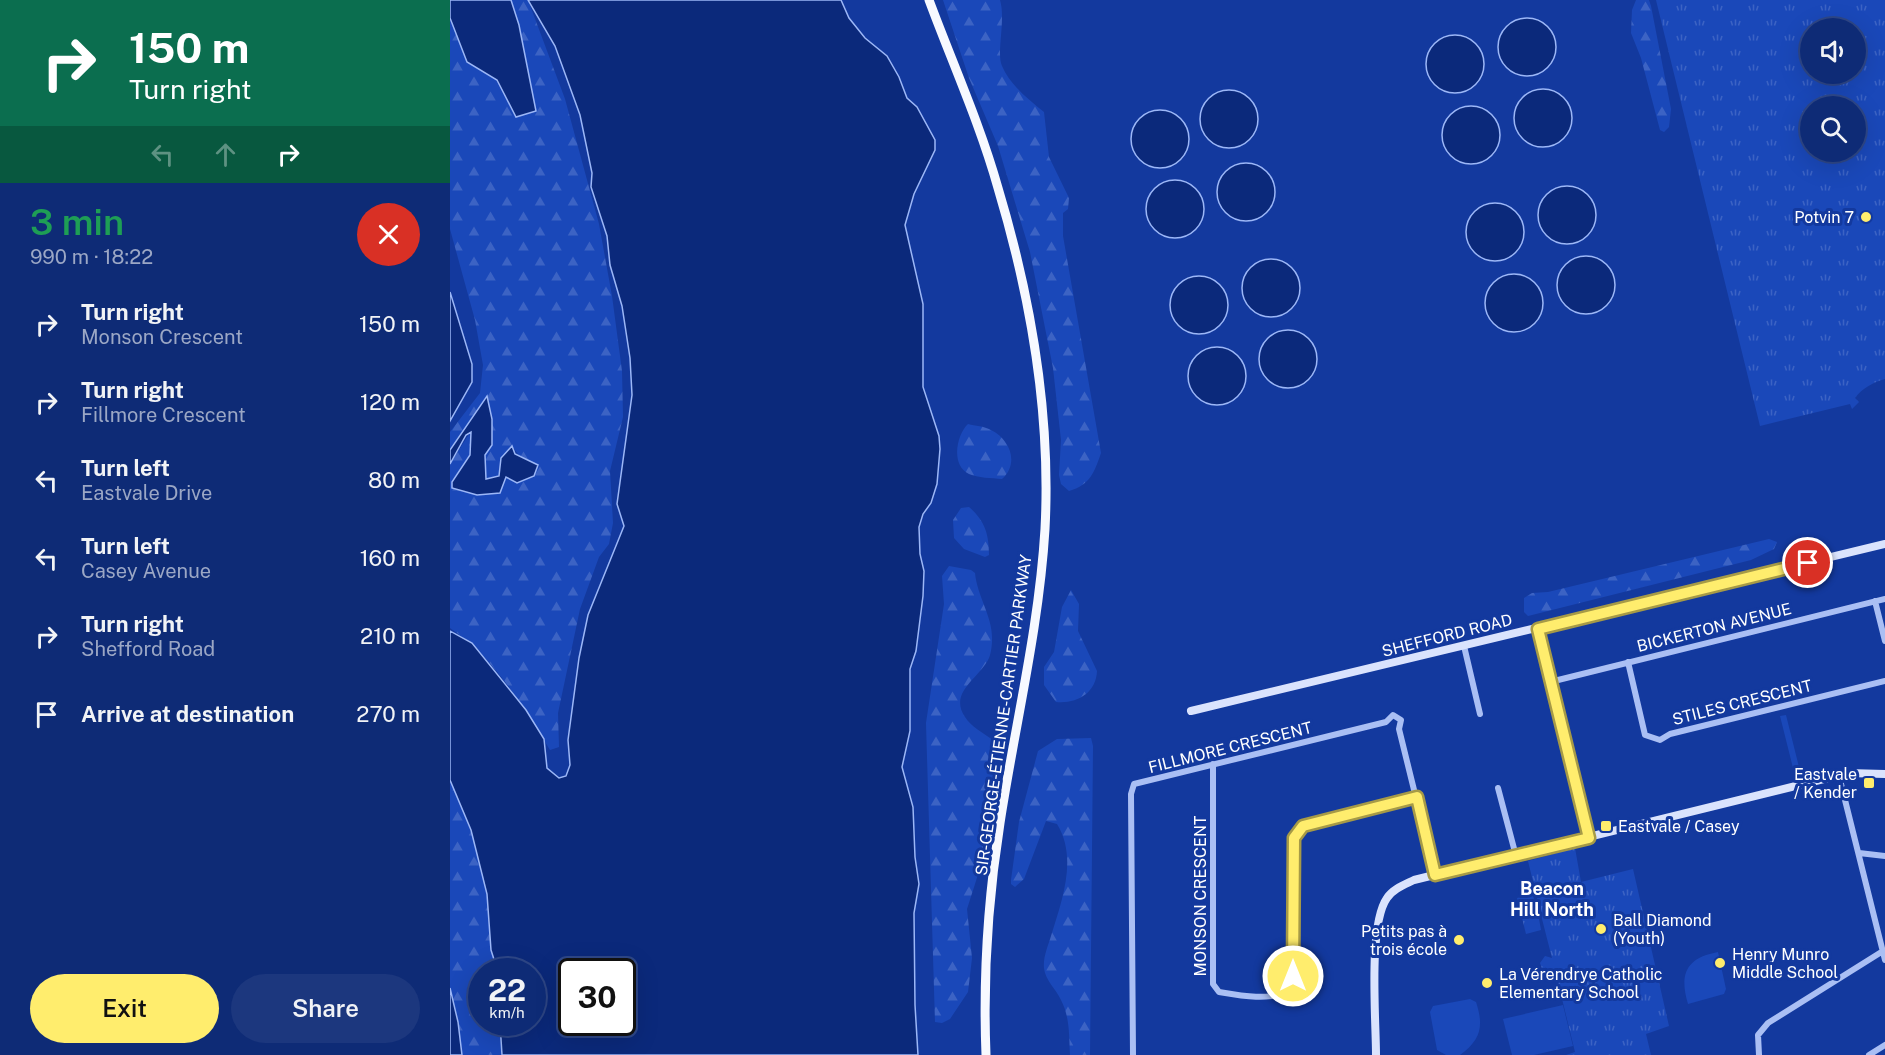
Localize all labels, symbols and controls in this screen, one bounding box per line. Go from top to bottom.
map controls [1800,18,1866,162]
button: sound [1800,18,1866,84]
text: 150 m [129,23,249,72]
icon: right [30,24,108,102]
text: Turn right [129,73,252,105]
button: search [1800,96,1866,162]
icon: left [146,138,179,171]
icon: ahead [209,138,242,171]
icon: right [272,138,305,171]
text: 3 min [30,201,124,243]
button: close [357,203,420,266]
place label: Potvin 7 [1794,208,1854,227]
marker: Potvin 7 [1859,210,1873,224]
text: 990 m · 18:22 [30,245,153,269]
text: Turn right [81,299,184,325]
icon: right [30,308,63,341]
text: 150 m [359,311,420,337]
text: Monson Crescent [81,325,243,349]
text: Turn right [81,377,184,403]
icon: right [30,386,63,419]
text: 120 m [360,389,420,415]
text: Fillmore Crescent [81,403,246,427]
text: Turn left [81,455,170,481]
icon: left [30,464,63,497]
text: 80 m [368,467,420,493]
text: Eastvale Drive [81,481,212,505]
text: Turn left [81,533,170,559]
pin [1782,537,1833,588]
icon: left [30,542,63,575]
text: 160 m [360,545,420,571]
icon: arrive [1791,546,1824,579]
street label: SIR-GEORGE-ÉTIENNE-CARTIER PARKWAY [971,553,1036,877]
text: Casey Avenue [81,559,211,583]
street label: BICKERTON AVENUE [1635,599,1793,656]
street label: SHEFFORD ROAD [1380,610,1514,661]
text: Turn right [81,611,184,637]
icon: right [30,620,63,653]
text: 210 m [360,623,420,649]
text: Shefford Road [81,637,215,661]
street label: STILES CRESCENT [1670,676,1814,729]
icon: arrive [30,698,63,731]
text: Arrive at destination [81,701,294,727]
text: 270 m [356,701,420,727]
street label: FILLMORE CRESCENT [1146,718,1314,777]
place label: Eastvale / Kender [1794,765,1857,802]
marker: Eastvale / Kender [1862,776,1876,790]
street label: MONSON CRESCENT [1191,815,1210,977]
place label: Eastvale / Casey [1618,817,1740,836]
marker: Eastvale / Casey [1599,819,1613,833]
district label: Beacon Hill North [1510,878,1594,920]
place label: Ball Diamond (Youth) [1613,911,1712,948]
place label: Petits pas à trois école [1361,922,1447,959]
marker: Ball Diamond (Youth) [1594,922,1608,936]
marker: Petits pas à trois école [1452,933,1466,947]
position arrow [1261,944,1325,1008]
place label: Henry Munro Middle School [1732,945,1838,982]
marker: Henry Munro Middle School [1713,956,1727,970]
speed limit sign: 30 [558,958,636,1036]
place label: La Vérendrye Catholic Elementary School [1499,965,1663,1002]
text: 22 [488,972,526,1008]
button: Exit [30,974,219,1043]
button: Share [231,974,420,1043]
marker: La Vérendrye Catholic Elementary School [1480,976,1494,990]
text: km/h [489,1004,525,1021]

